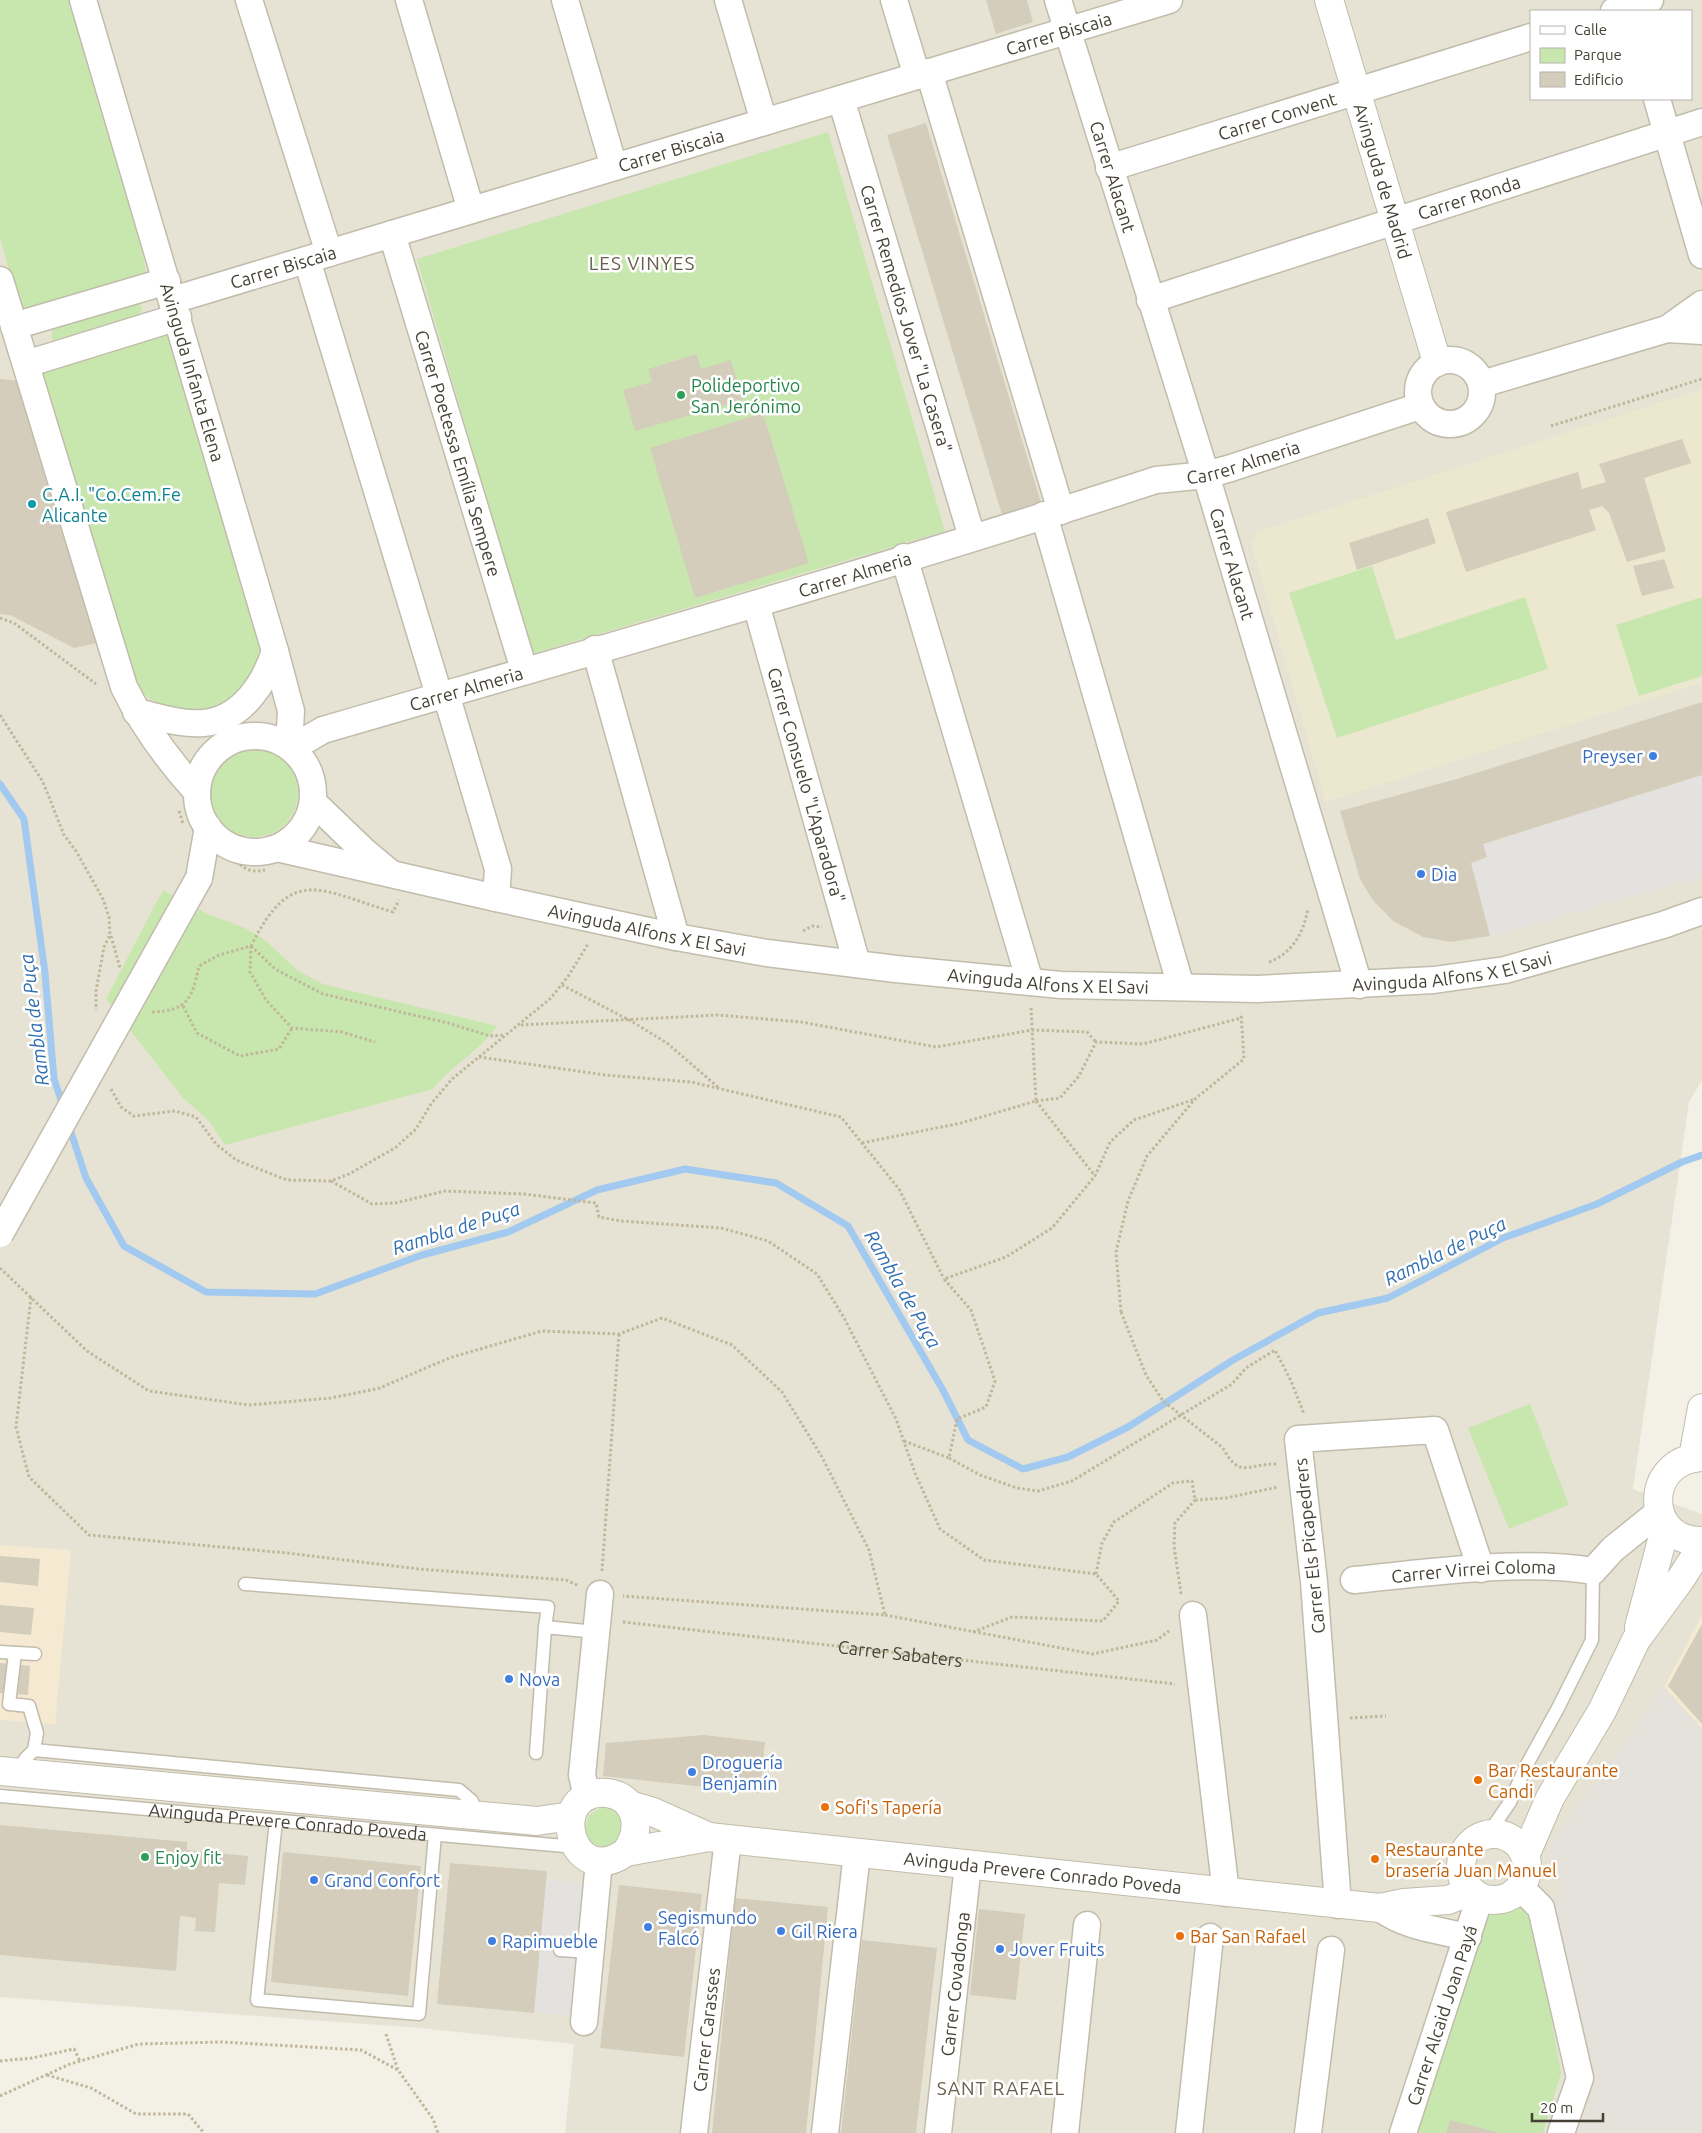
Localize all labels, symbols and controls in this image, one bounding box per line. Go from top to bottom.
street label: Carrer Biscaia [1003,8,1114,59]
legend [1530,10,1692,100]
text: Calle [1574,21,1607,38]
text: Parque [1574,46,1622,63]
text: Edificio [1574,71,1623,88]
street label: Carrer Convent [1216,88,1339,144]
street label: Avinguda de Madrid [1350,101,1416,261]
street label: Carrer Alacant [1086,118,1140,235]
street label: Carrer Biscaia [615,125,726,175]
street label: Carrer Ronda [1415,171,1523,223]
street label: Carrer Remedios Jover "La Casera" [857,182,956,455]
street label: Carrer Biscaia [228,241,339,292]
district label: LES VINYES [589,252,695,274]
street label: Avinguda Infanta Elena [157,280,229,464]
street label: Carrer Poetessa Emília Sempere [412,328,505,579]
place label: Polideportivo San Jerónimo [691,375,801,416]
marker: Polideportivo San Jerónimo [675,389,687,401]
street label: Carrer Almeria [1186,436,1302,487]
place label: C.A.I. "Co.Cem.Fe Alicante [42,484,181,525]
marker: C.A.I. "Co.Cem.Fe Alicante [26,498,38,510]
street label: Carrer Alacant [1206,505,1259,622]
street label: Carrer Almeria [796,548,914,601]
street label: Carrer Almeria [407,662,525,714]
street label: Carrer Consuelo "L'Aparadora" [764,665,849,905]
place label: Preyser [1582,746,1643,766]
marker: Preyser [1647,750,1659,762]
place label: Dia [1431,864,1457,884]
marker: Dia [1415,868,1427,880]
street label: Avinguda Alfons X El Savi [546,900,748,959]
street label: Avinguda Alfons X El Savi [1352,947,1554,994]
water label: Rambla de Puça [15,953,53,1087]
street label: Avinguda Alfons X El Savi [947,964,1149,997]
water label: Rambla de Puça [390,1197,522,1259]
water label: Rambla de Puça [1381,1212,1509,1290]
water label: Rambla de Puça [860,1226,946,1352]
street label: Carrer Els Picapedrers [1290,1457,1328,1635]
street label: Carrer Virrei Coloma [1390,1556,1556,1586]
street label: Carrer Sabaters [837,1636,964,1670]
place label: Nova [519,1669,560,1689]
marker: Nova [503,1673,515,1685]
place label: Droguería Benjamín [702,1752,783,1793]
place label: Bar Restaurante Candi [1488,1760,1618,1801]
marker: Droguería Benjamín [686,1766,698,1778]
marker: Bar Restaurante Candi [1472,1774,1484,1786]
place label: Sofi's Tapería [835,1797,942,1817]
street label: Avinguda Prevere Conrado Poveda [148,1799,428,1844]
marker: Sofi's Tapería [819,1801,831,1813]
place label: Restaurante brasería Juan Manuel [1385,1839,1557,1880]
place label: Enjoy fit [155,1847,221,1867]
street label: Avinguda Prevere Conrado Poveda [903,1848,1183,1897]
marker: Enjoy fit [139,1851,151,1863]
marker: Restaurante brasería Juan Manuel [1369,1853,1381,1865]
place label: Grand Confort [324,1870,440,1890]
marker: Grand Confort [308,1874,320,1886]
place label: Segismundo Falcó [658,1907,757,1948]
street label: Carrer Covadonga [937,1911,973,2057]
marker: Segismundo Falcó [642,1921,654,1933]
place label: Gil Riera [791,1921,858,1941]
street label: Carrer Alcaid Joan Payá [1403,1922,1480,2108]
marker: Gil Riera [775,1925,787,1937]
place label: Bar San Rafael [1190,1926,1306,1946]
marker: Bar San Rafael [1174,1930,1186,1942]
place label: Rapimueble [502,1931,598,1951]
marker: Rapimueble [486,1935,498,1947]
place label: Jover Fruits [1010,1939,1105,1959]
marker: Jover Fruits [994,1943,1006,1955]
street label: Carrer Carasses [689,1966,723,2093]
district label: SANT RAFAEL [937,2077,1065,2099]
scale bar [1532,2090,1603,2122]
text: 20 m [1540,2099,1573,2116]

